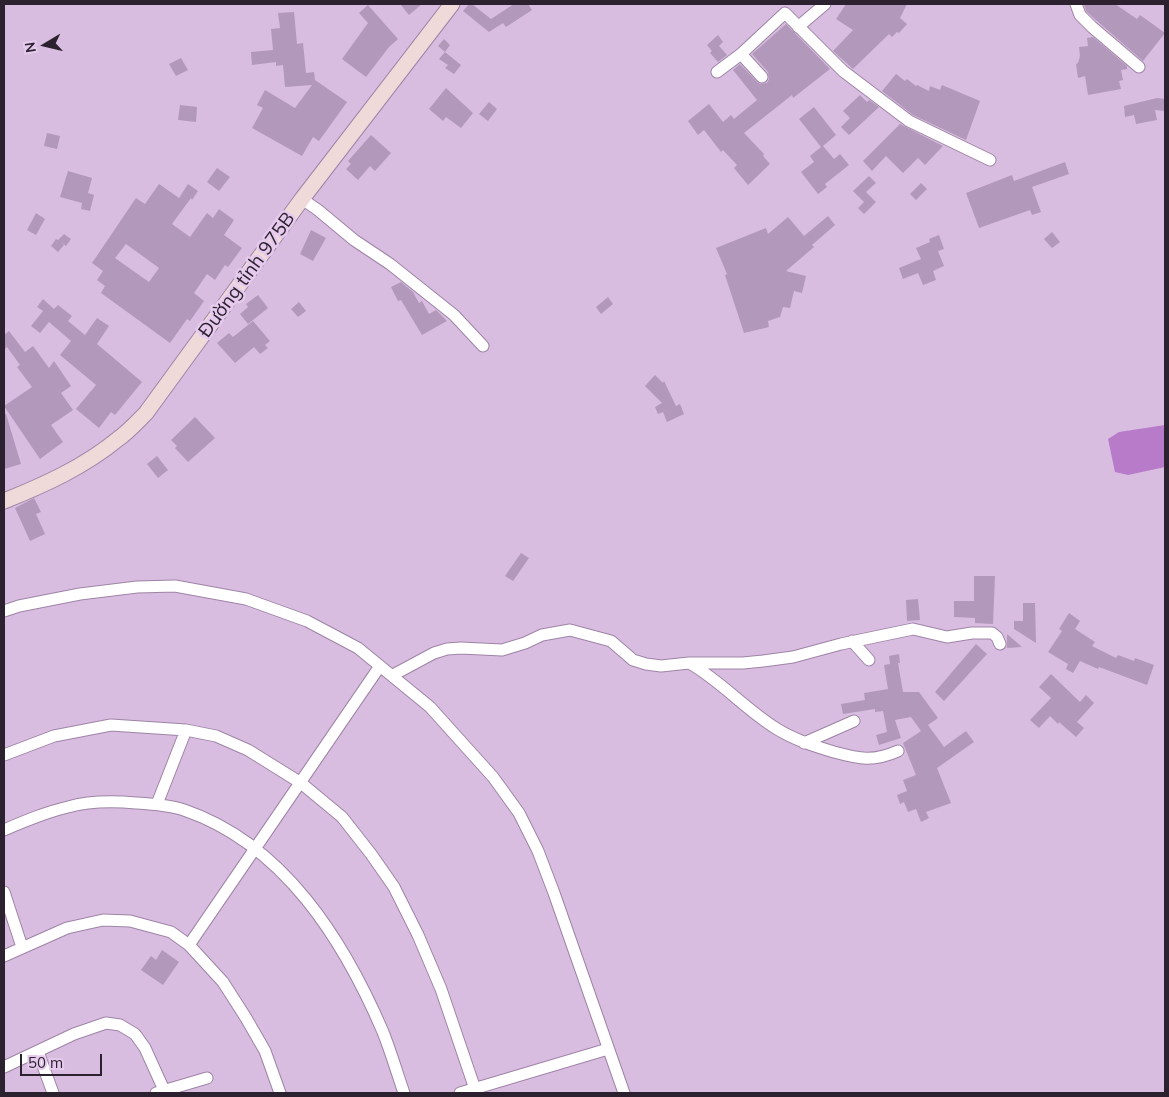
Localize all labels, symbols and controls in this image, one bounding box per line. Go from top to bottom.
north arrow [20,20,70,70]
text: N [20,41,40,54]
street label: Đường tỉnh 975B [194,208,300,342]
scale bar [22,1044,105,1076]
text: 50 m [28,1053,63,1072]

